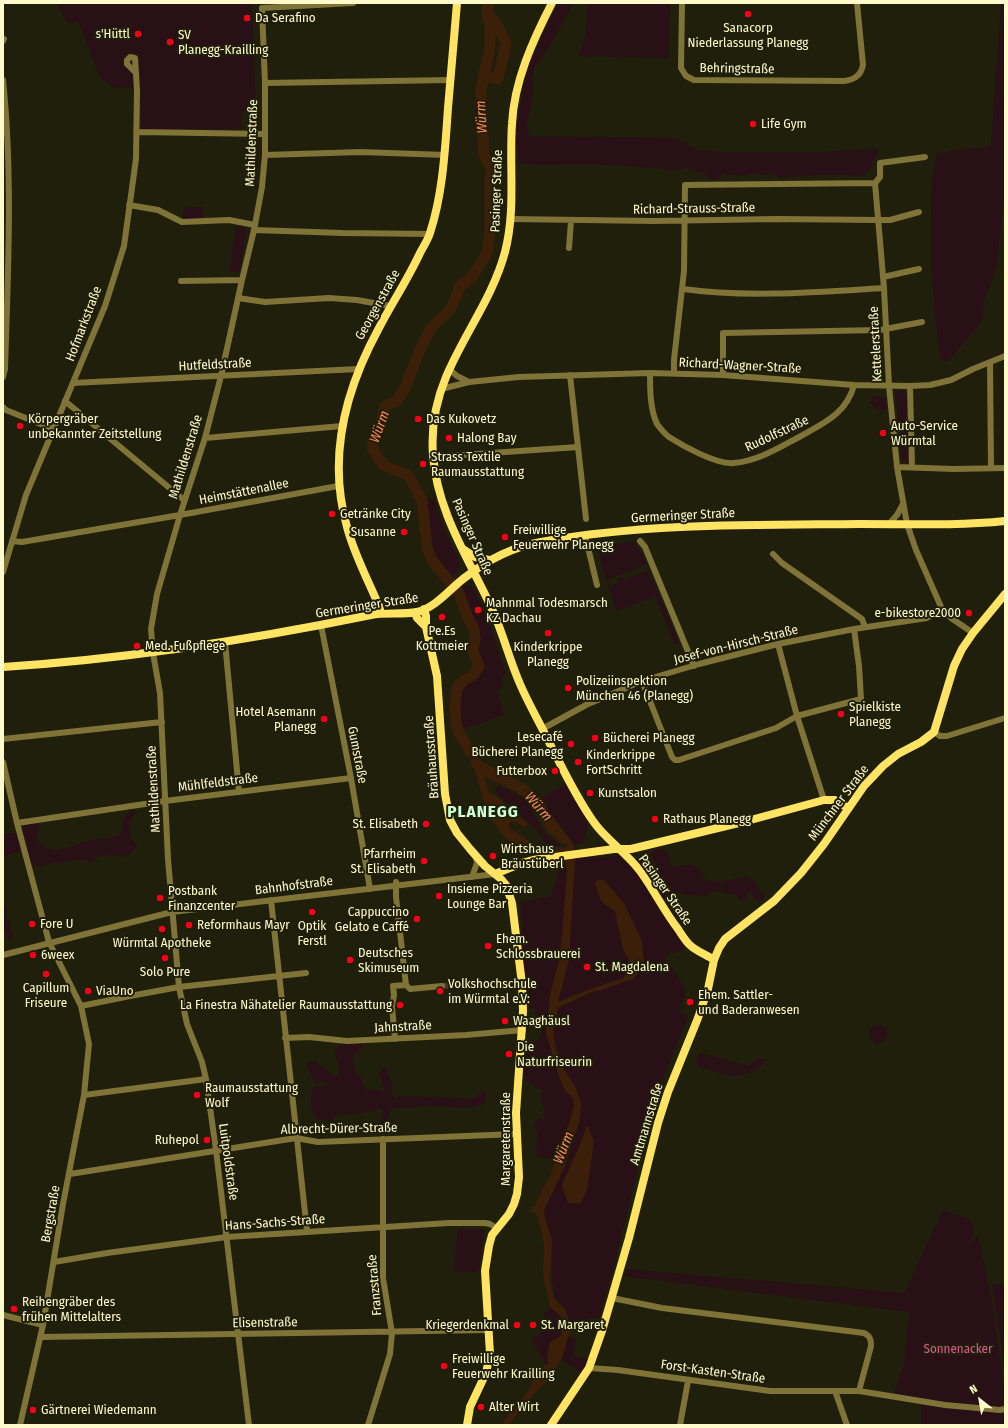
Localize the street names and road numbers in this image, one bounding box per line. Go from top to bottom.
street label: Behringstraße [699,61,775,77]
street label: Mathildenstraße [243,99,261,187]
street label: Pasinger Straße [488,149,506,233]
street label: Richard-Strauss-Straße [633,200,755,218]
street label: Georgenstraße [352,267,404,343]
street label: Hofmarkstraße [63,284,105,364]
street label: Kettelerstraße [866,306,886,382]
street label: Hutfeldstraße [178,355,252,375]
street label: Richard-Wagner-Straße [678,355,802,377]
street label: Rudolfstraße [743,412,811,456]
street label: Mathildenstraße [166,413,206,501]
street label: Heimstättenallee [198,476,290,508]
street label: Pasinger Straße [448,496,496,578]
street label: Germeringer Straße [631,505,735,527]
street label: Germeringer Straße [314,590,420,622]
street label: Josef-von-Hirsch-Straße [672,622,800,668]
street label: Bräuhausstraße [421,715,443,799]
street label: Gumstraße [344,725,370,785]
street label: Mathildenstraße [144,745,164,833]
street label: Münchner Straße [805,762,873,844]
street label: Mühlfeldstraße [177,770,259,796]
street label: Pasinger Straße [635,852,695,928]
street label: Bahnhofstraße [254,873,334,899]
street label: Jahnstraße [374,1018,432,1036]
street label: Amtmannstraße [627,1081,667,1167]
street label: Margaretenstraße [498,1092,514,1186]
street label: Albrecht-Dürer-Straße [281,1120,397,1138]
street label: Luitpoldstraße [215,1122,241,1202]
street label: Bergstraße [38,1184,64,1244]
street label: Hans-Sachs-Straße [224,1212,326,1234]
street label: Franzstraße [365,1254,385,1316]
street label: Elisenstraße [232,1315,298,1331]
street label: Forst-Kasten-Straße [660,1357,766,1387]

